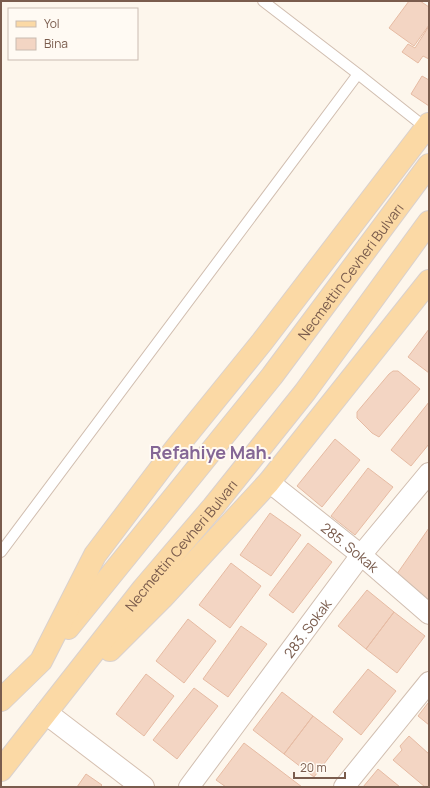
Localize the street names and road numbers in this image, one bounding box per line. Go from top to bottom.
street label: Necmettin Cevheri Bulvarı [293,199,407,343]
street label: Necmettin Cevheri Bulvarı [120,475,241,615]
street label: 285. Sokak [317,518,384,577]
street label: 283. Sokak [279,594,336,661]

